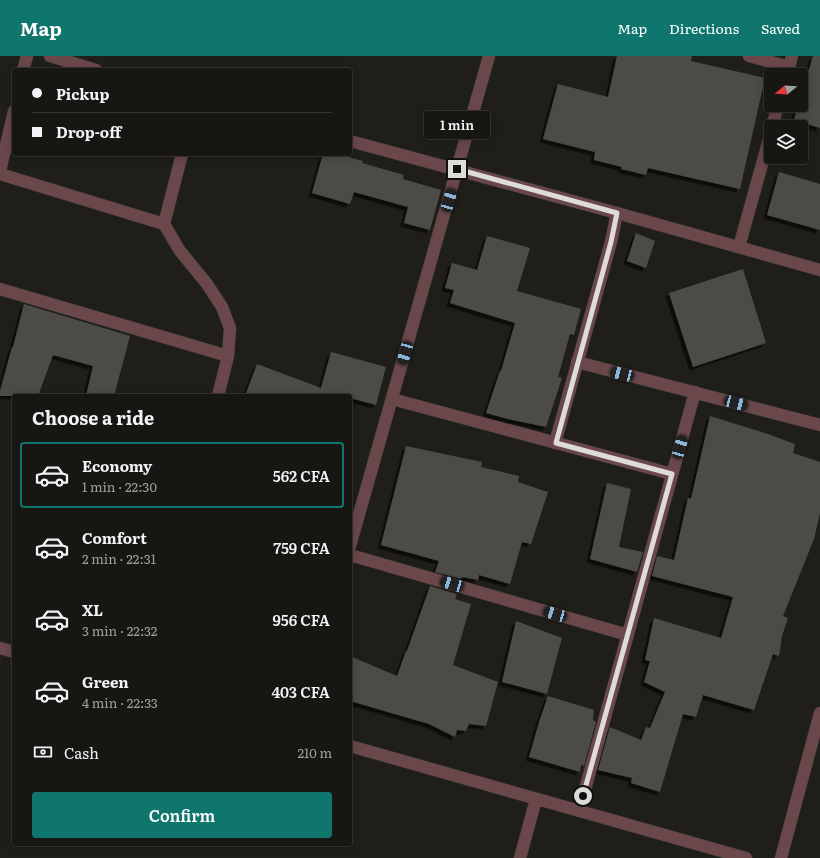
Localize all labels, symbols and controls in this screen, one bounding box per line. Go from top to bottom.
text: Map [20,14,62,42]
text: Map [617,18,647,38]
text: Directions [669,18,739,38]
text: Saved [761,18,800,38]
north arrow [764,68,808,112]
map controls [764,68,808,164]
text: Pickup [56,82,109,105]
callout: 1 min [424,111,490,139]
text: 1 min [440,115,474,134]
text: Drop-off [56,120,121,143]
button: layers [764,120,808,164]
route end [448,160,466,178]
car [440,187,458,213]
car [396,340,414,366]
car [609,365,635,383]
car [723,394,749,412]
text: Choose a ride [32,404,154,431]
car [671,434,689,460]
text: Economy [82,454,152,477]
icon: car [34,457,70,493]
text: 562 CFA [273,464,330,487]
text: 1 min · 22:30 [82,477,157,496]
text: Comfort [82,526,147,549]
icon: car [34,529,70,565]
text: 759 CFA [273,536,330,559]
text: 2 min · 22:31 [82,549,156,568]
car [439,575,465,593]
text: XL [82,598,103,621]
icon: car [34,601,70,637]
car [542,605,568,623]
text: 956 CFA [272,608,330,631]
text: 3 min · 22:32 [82,621,157,640]
text: Green [82,670,129,693]
icon: car [34,673,70,709]
text: 403 CFA [271,680,330,703]
text: 4 min · 22:33 [82,693,158,712]
icon: cash [32,741,54,763]
text: Cash [64,741,99,764]
text: 210 m [297,743,332,762]
route start [574,787,592,805]
button: Confirm [32,792,332,838]

